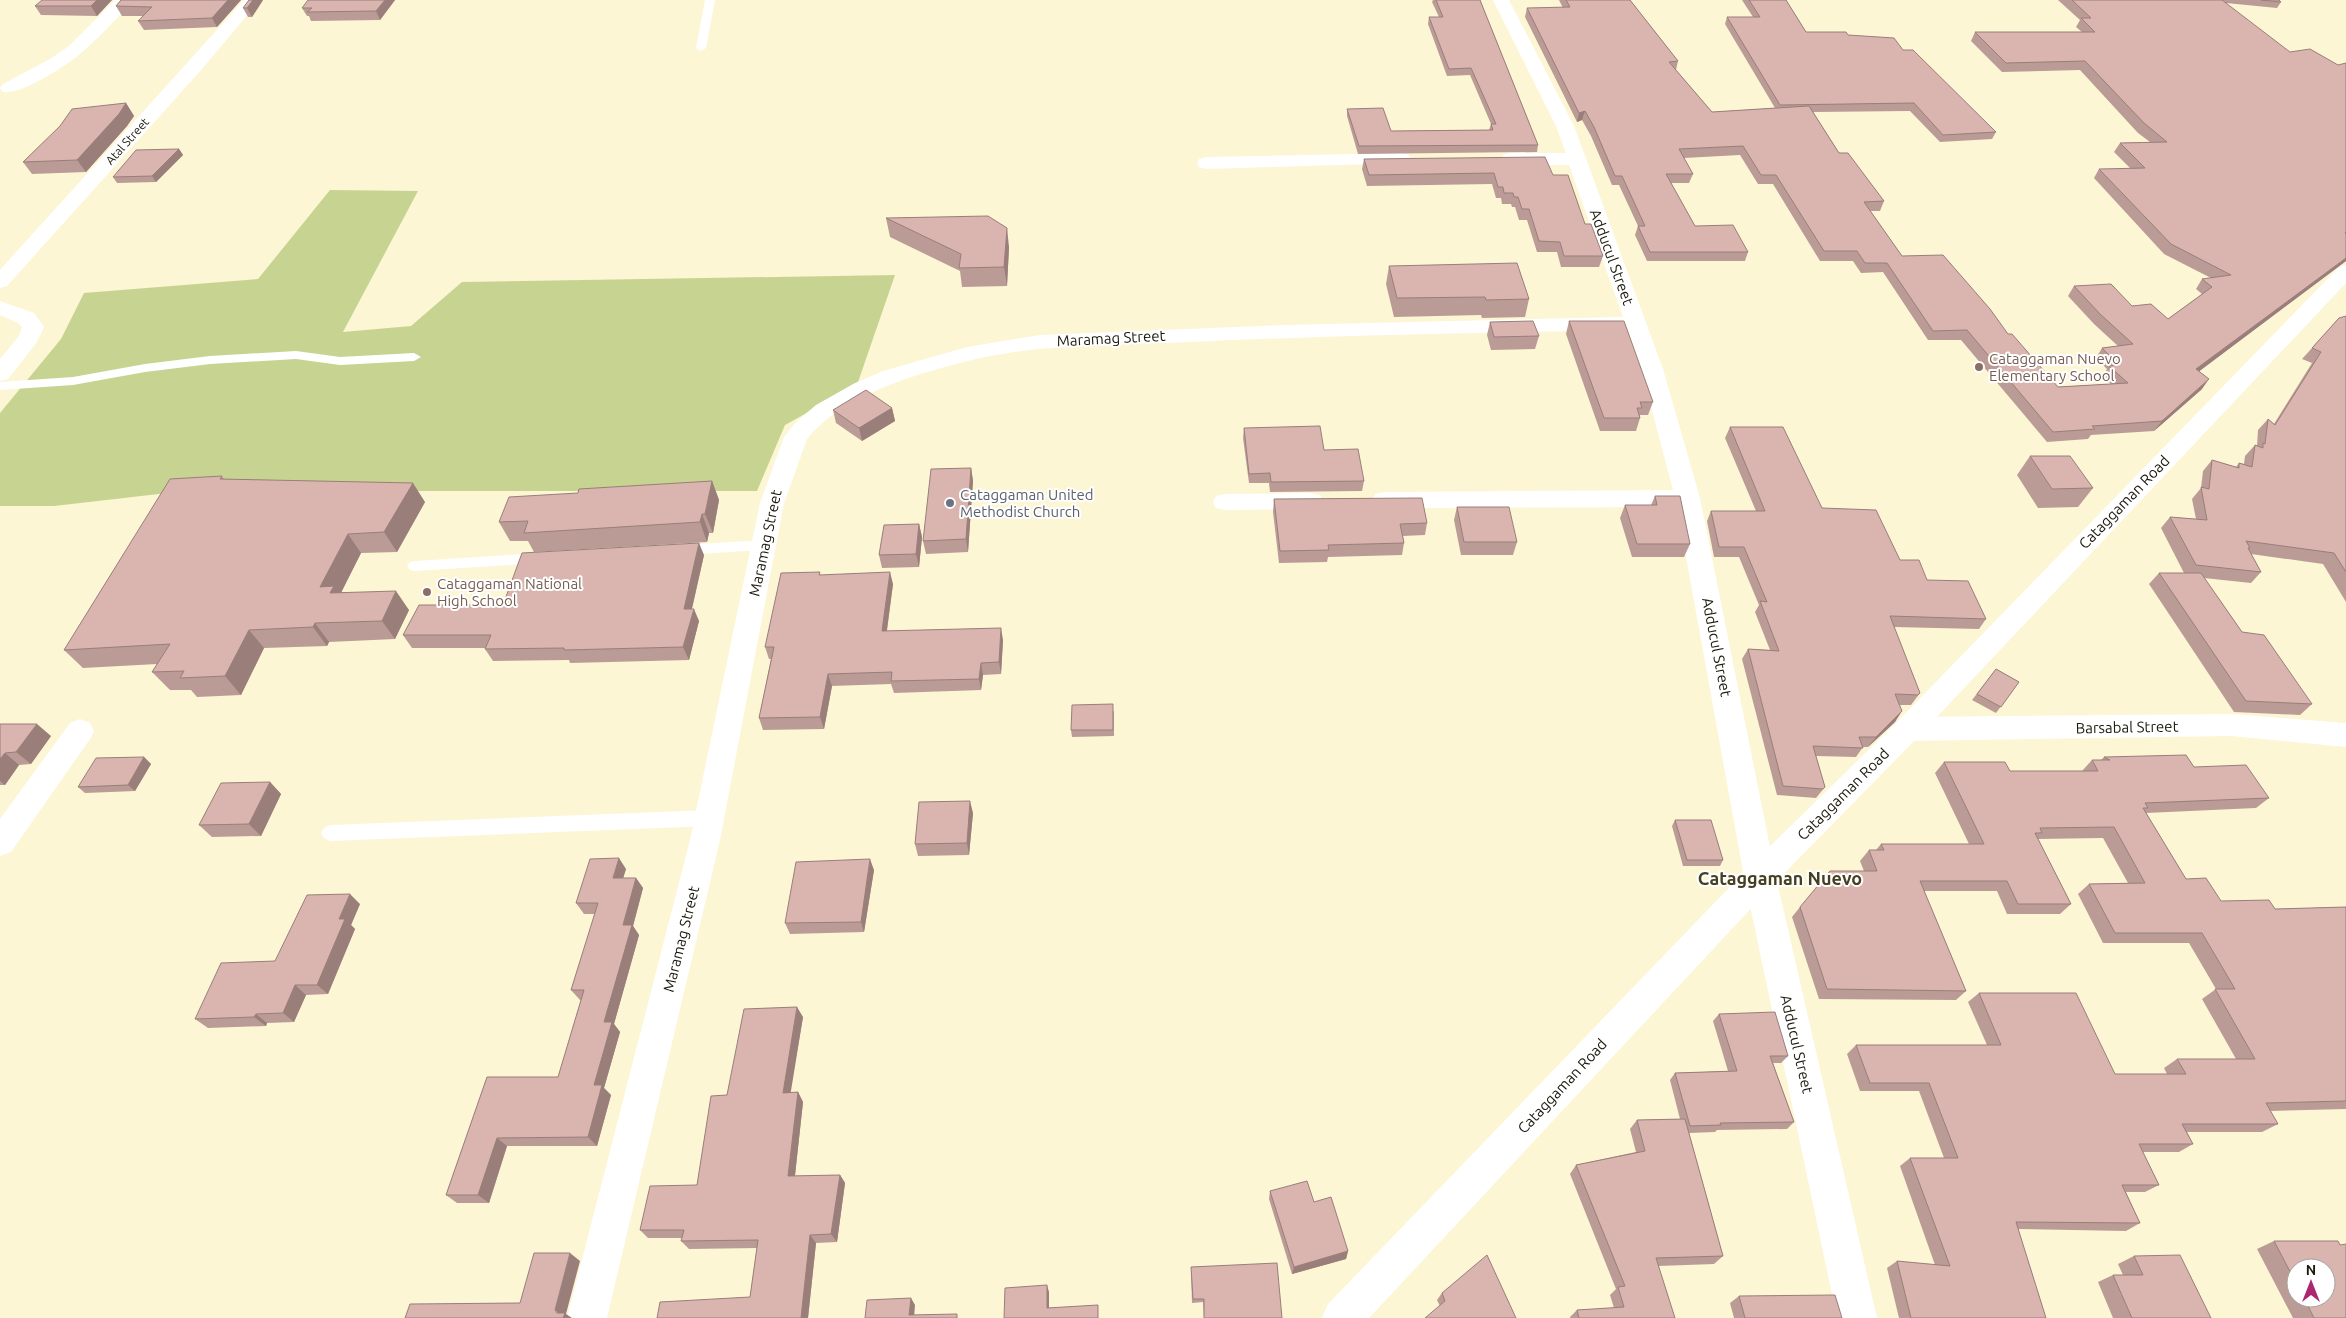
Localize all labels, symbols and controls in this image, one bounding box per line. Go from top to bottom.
street label: Atal Street [103,115,151,167]
street label: Adducul Street [1587,207,1637,307]
street label: Maramag Street [1056,327,1166,349]
place label: Cataggaman Nuevo Elementary School [1989,350,2121,384]
marker: Cataggaman Nuevo Elementary School [1973,361,1985,373]
street label: Cataggaman Road [2075,452,2173,552]
place label: Cataggaman United Methodist Church [960,486,1094,520]
street label: Maramag Street [745,488,785,598]
marker: Cataggaman United Methodist Church [944,497,956,509]
place label: Cataggaman National High School [437,575,582,609]
marker: Cataggaman National High School [421,586,433,598]
street label: Adducul Street [1699,596,1735,698]
street label: Barsabal Street [2075,718,2179,736]
street label: Cataggaman Road [1794,745,1892,843]
district label: Cataggaman Nuevo [1698,868,1862,888]
street label: Maramag Street [660,884,702,994]
street label: Adducul Street [1777,993,1817,1095]
street label: Cataggaman Road [1514,1035,1610,1137]
north arrow [2286,1258,2336,1308]
text: N [2306,1262,2316,1278]

